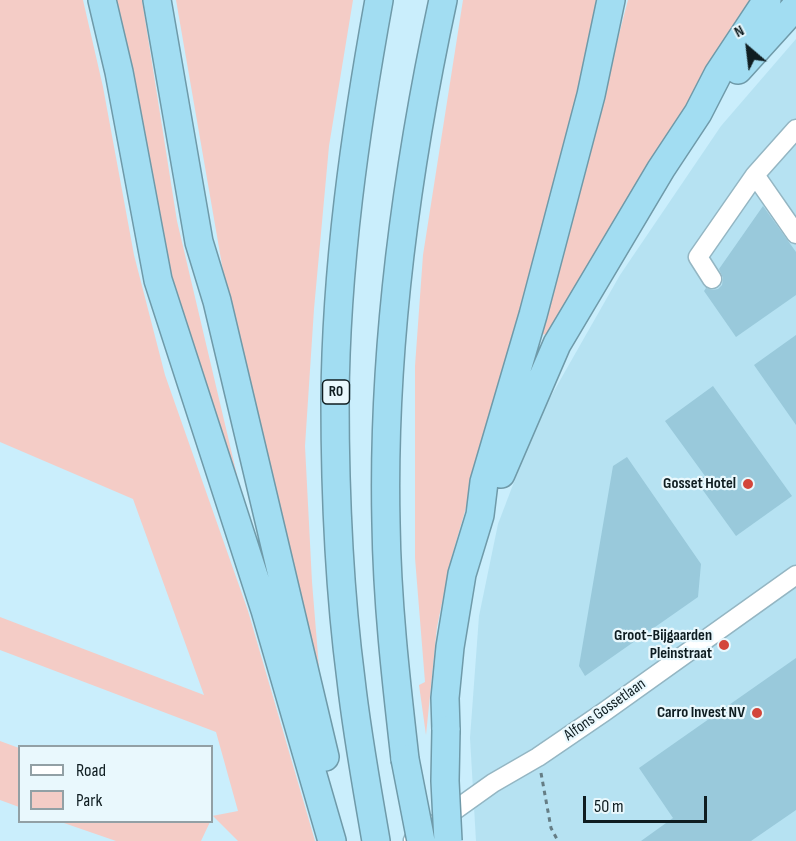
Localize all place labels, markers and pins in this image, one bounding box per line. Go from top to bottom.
place label: Gosset Hotel [663,474,736,494]
marker: Gosset Hotel [741,477,755,491]
place label: Groot-Bijgaarden Pleinstraat [614,626,712,664]
marker: Groot-Bijgaarden Pleinstraat [717,638,731,652]
place label: Carro Invest NV [657,703,745,723]
marker: Carro Invest NV [750,706,764,720]

